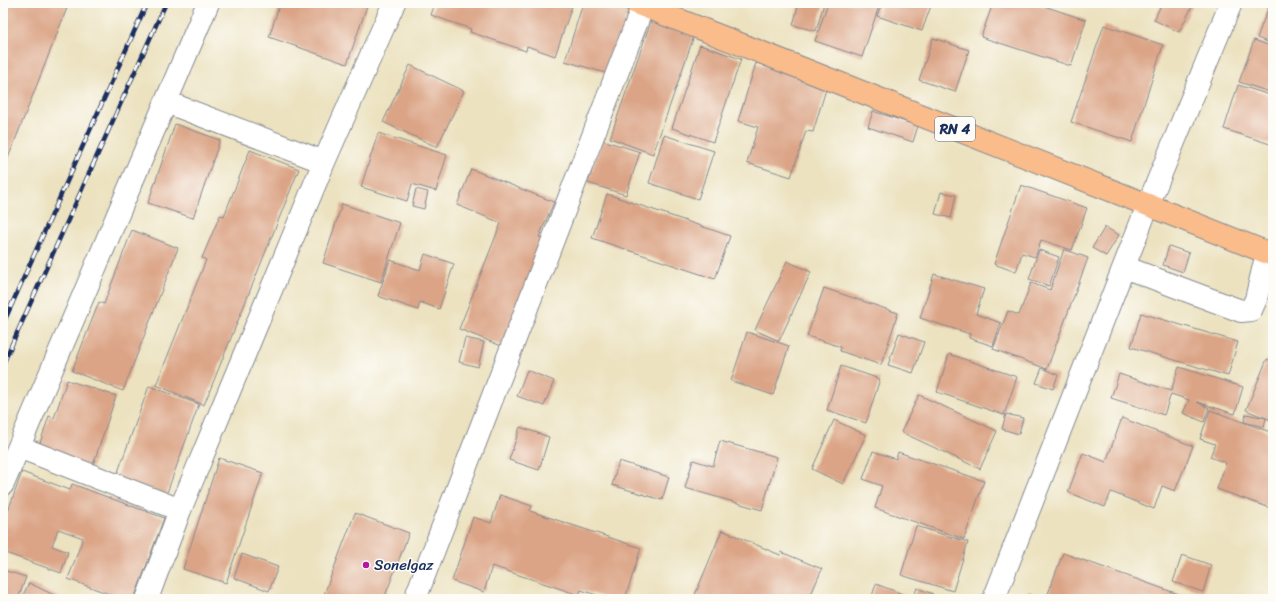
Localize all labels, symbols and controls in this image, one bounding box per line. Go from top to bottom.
road number: RN 4 [935,117,975,141]
place label: Sonelgaz [374,552,434,578]
marker: Sonelgaz [361,560,371,570]

